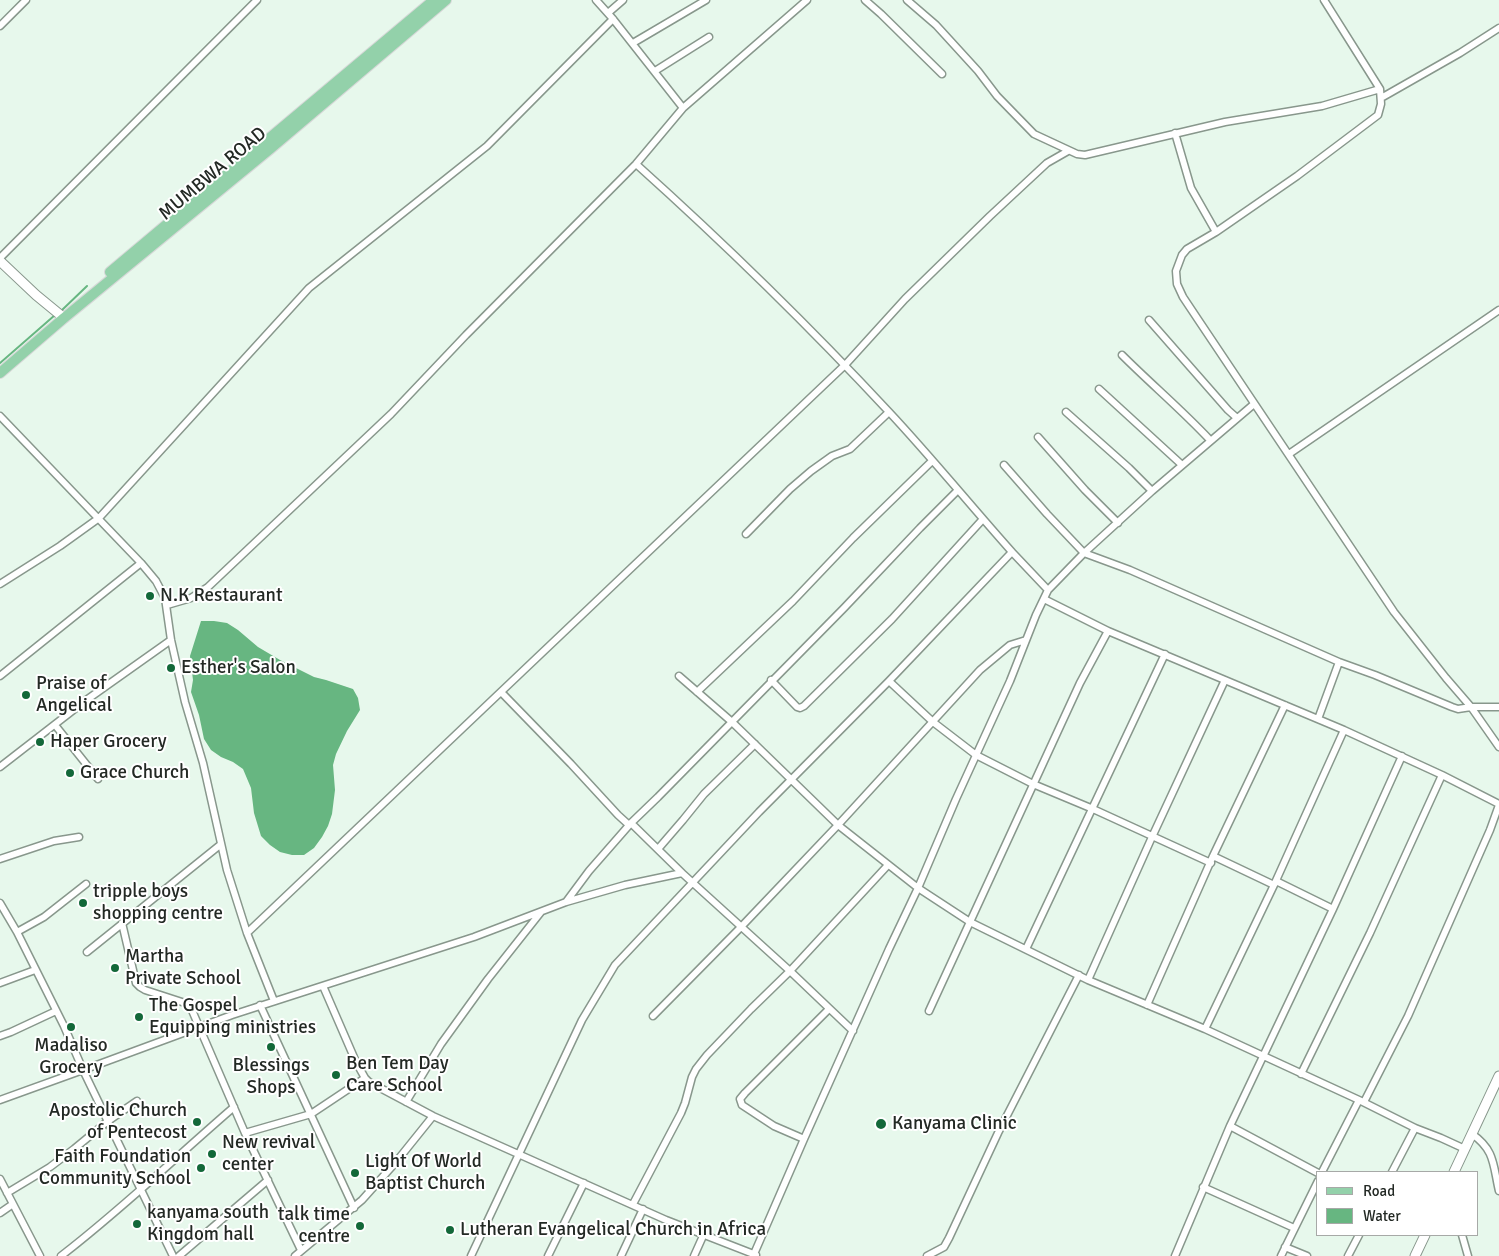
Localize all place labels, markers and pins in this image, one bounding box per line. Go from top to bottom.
place label: N.K Restaurant [160,585,283,607]
marker: N.K Restaurant [144,590,156,602]
place label: Esther's Salon [181,657,296,679]
marker: Esther's Salon [165,662,177,674]
place label: Praise of Angelical [36,673,112,717]
marker: Praise of Angelical [20,689,32,701]
place label: Haper Grocery [50,731,167,753]
marker: Haper Grocery [34,736,46,748]
place label: Grace Church [80,762,189,784]
marker: Grace Church [64,767,76,779]
place label: tripple boys shopping centre [93,881,223,925]
marker: tripple boys shopping centre [77,897,89,909]
place label: Martha Private School [125,946,241,990]
marker: Martha Private School [109,962,121,974]
place label: The Gospel Equipping ministries [149,995,316,1039]
marker: The Gospel Equipping ministries [133,1011,145,1023]
marker: Madaliso Grocery [65,1021,77,1033]
place label: Madaliso Grocery [34,1035,108,1079]
marker: Blessings Shops [265,1041,277,1053]
place label: Ben Tem Day Care School [346,1053,449,1097]
place label: Blessings Shops [233,1055,309,1099]
marker: Ben Tem Day Care School [330,1069,342,1081]
place label: Apostolic Church of Pentecost [49,1100,187,1144]
place label: Kanyama Clinic [892,1113,1017,1135]
marker: Apostolic Church of Pentecost [191,1116,203,1128]
marker: Kanyama Clinic [874,1117,888,1131]
place label: New revival center [222,1132,315,1176]
place label: Faith Foundation Community School [39,1146,191,1190]
marker: New revival center [206,1148,218,1160]
place label: Light Of World Baptist Church [365,1151,485,1195]
marker: Faith Foundation Community School [195,1162,207,1174]
marker: Light Of World Baptist Church [349,1167,361,1179]
place label: kanyama south Kingdom hall [147,1202,269,1246]
place label: talk time centre [278,1204,350,1248]
marker: kanyama south Kingdom hall [131,1218,143,1230]
place label: Lutheran Evangelical Church in Africa [460,1219,766,1241]
marker: talk time centre [354,1220,366,1232]
marker: Lutheran Evangelical Church in Africa [444,1224,456,1236]

